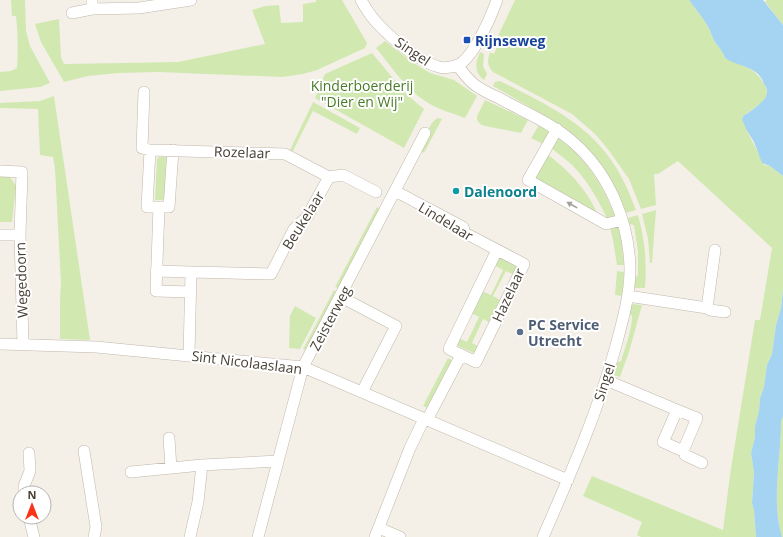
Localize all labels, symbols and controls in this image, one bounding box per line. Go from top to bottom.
place label: Rijnseweg [475,31,545,50]
street label: Singel [392,32,434,70]
marker: Rijnseweg [462,35,472,45]
park label: Kinderboerderij "Dier en Wij" [311,76,413,111]
street label: Rozelaar [214,142,271,162]
place label: Dalenoord [464,182,537,201]
marker: Dalenoord [451,186,461,196]
street label: Beukelaar [278,187,329,253]
street label: Lindelaar [415,197,477,245]
one-way arrow [566,202,578,209]
street label: Wegedoorn [10,242,32,318]
street label: Hazelaar [487,265,529,325]
street label: Zeisterweg [305,282,355,354]
place label: PC Service Utrecht [528,315,599,350]
marker: PC Service Utrecht [515,327,525,337]
street label: Sint Nicolaaslaan [191,346,303,378]
street label: Singel [589,361,619,403]
north arrow [12,485,52,525]
text: N [28,487,36,502]

